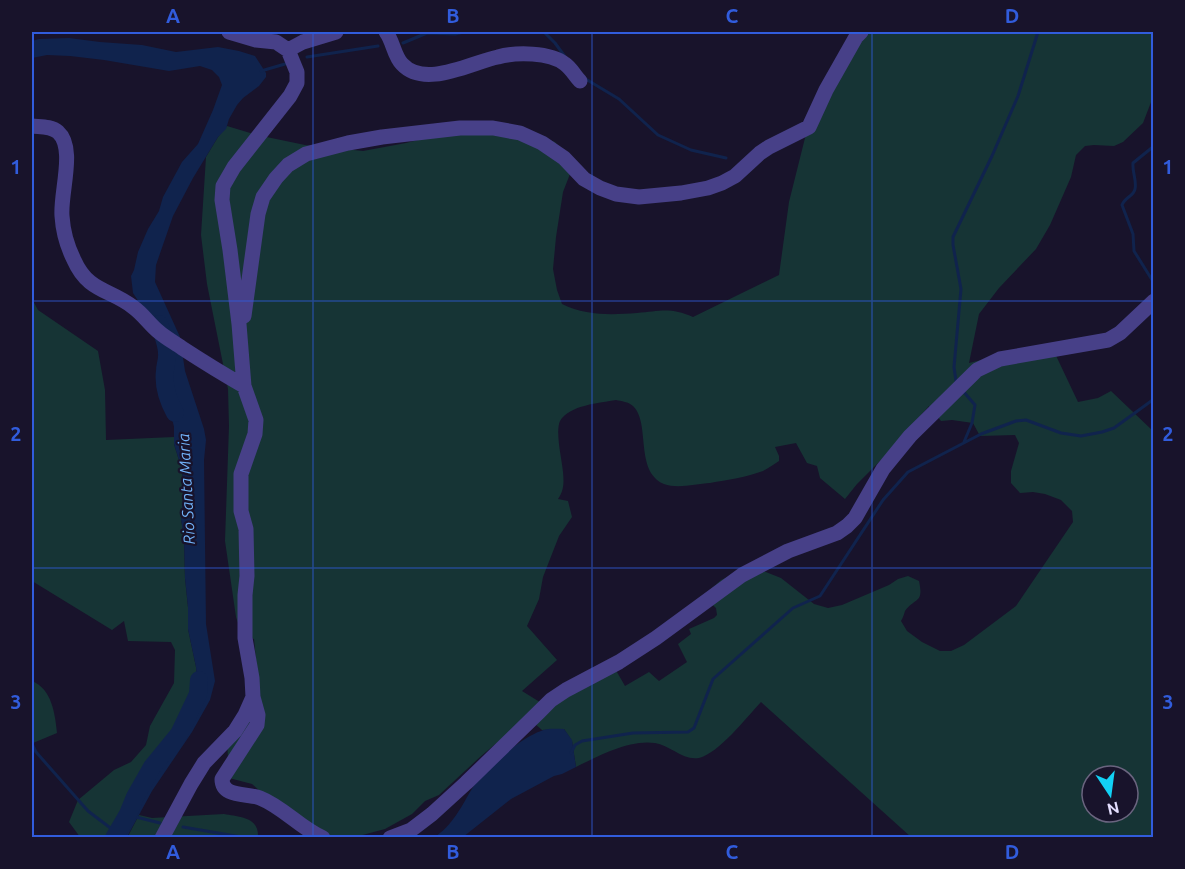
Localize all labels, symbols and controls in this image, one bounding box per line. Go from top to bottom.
text: A [166,4,180,27]
text: B [446,4,460,27]
text: C [726,4,739,27]
text: D [1005,4,1019,27]
text: 1 [10,155,22,178]
text: 1 [1162,155,1174,178]
text: 2 [10,422,22,445]
text: 2 [1162,422,1174,445]
water label: Rio Santa Maria [174,433,198,545]
text: 3 [10,690,22,713]
text: 3 [1162,690,1174,713]
north arrow [1080,764,1140,824]
text: N [1106,799,1121,819]
text: A [166,840,180,863]
text: B [446,840,460,863]
text: C [726,840,739,863]
text: D [1005,840,1019,863]

